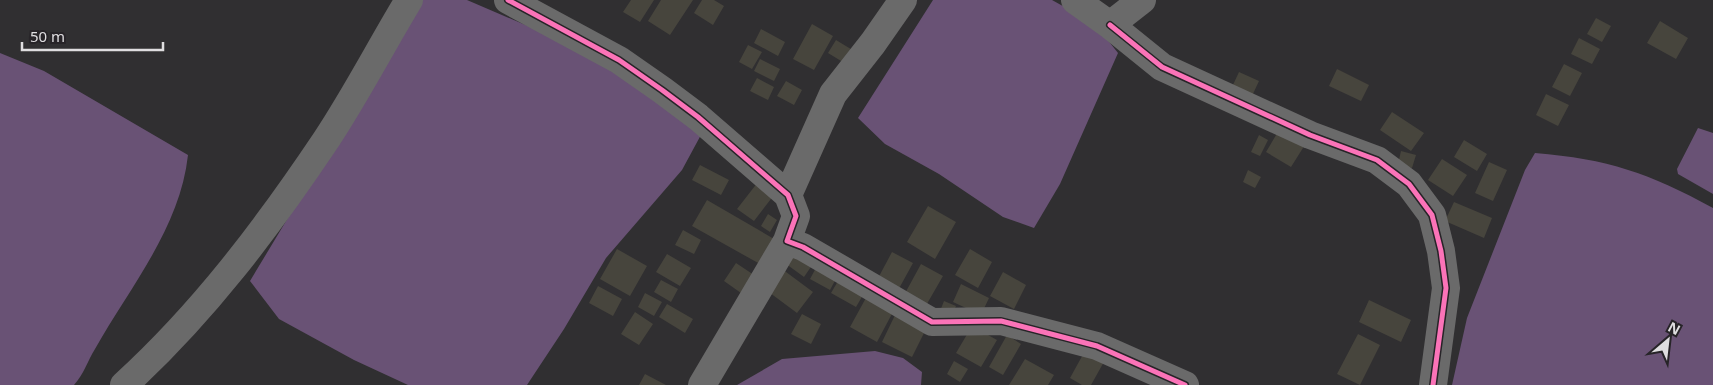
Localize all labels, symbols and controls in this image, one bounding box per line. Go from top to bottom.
scale bar [22,20,164,52]
text: 50 m [30,26,65,46]
north arrow [1643,315,1693,365]
text: N [1665,317,1684,339]

